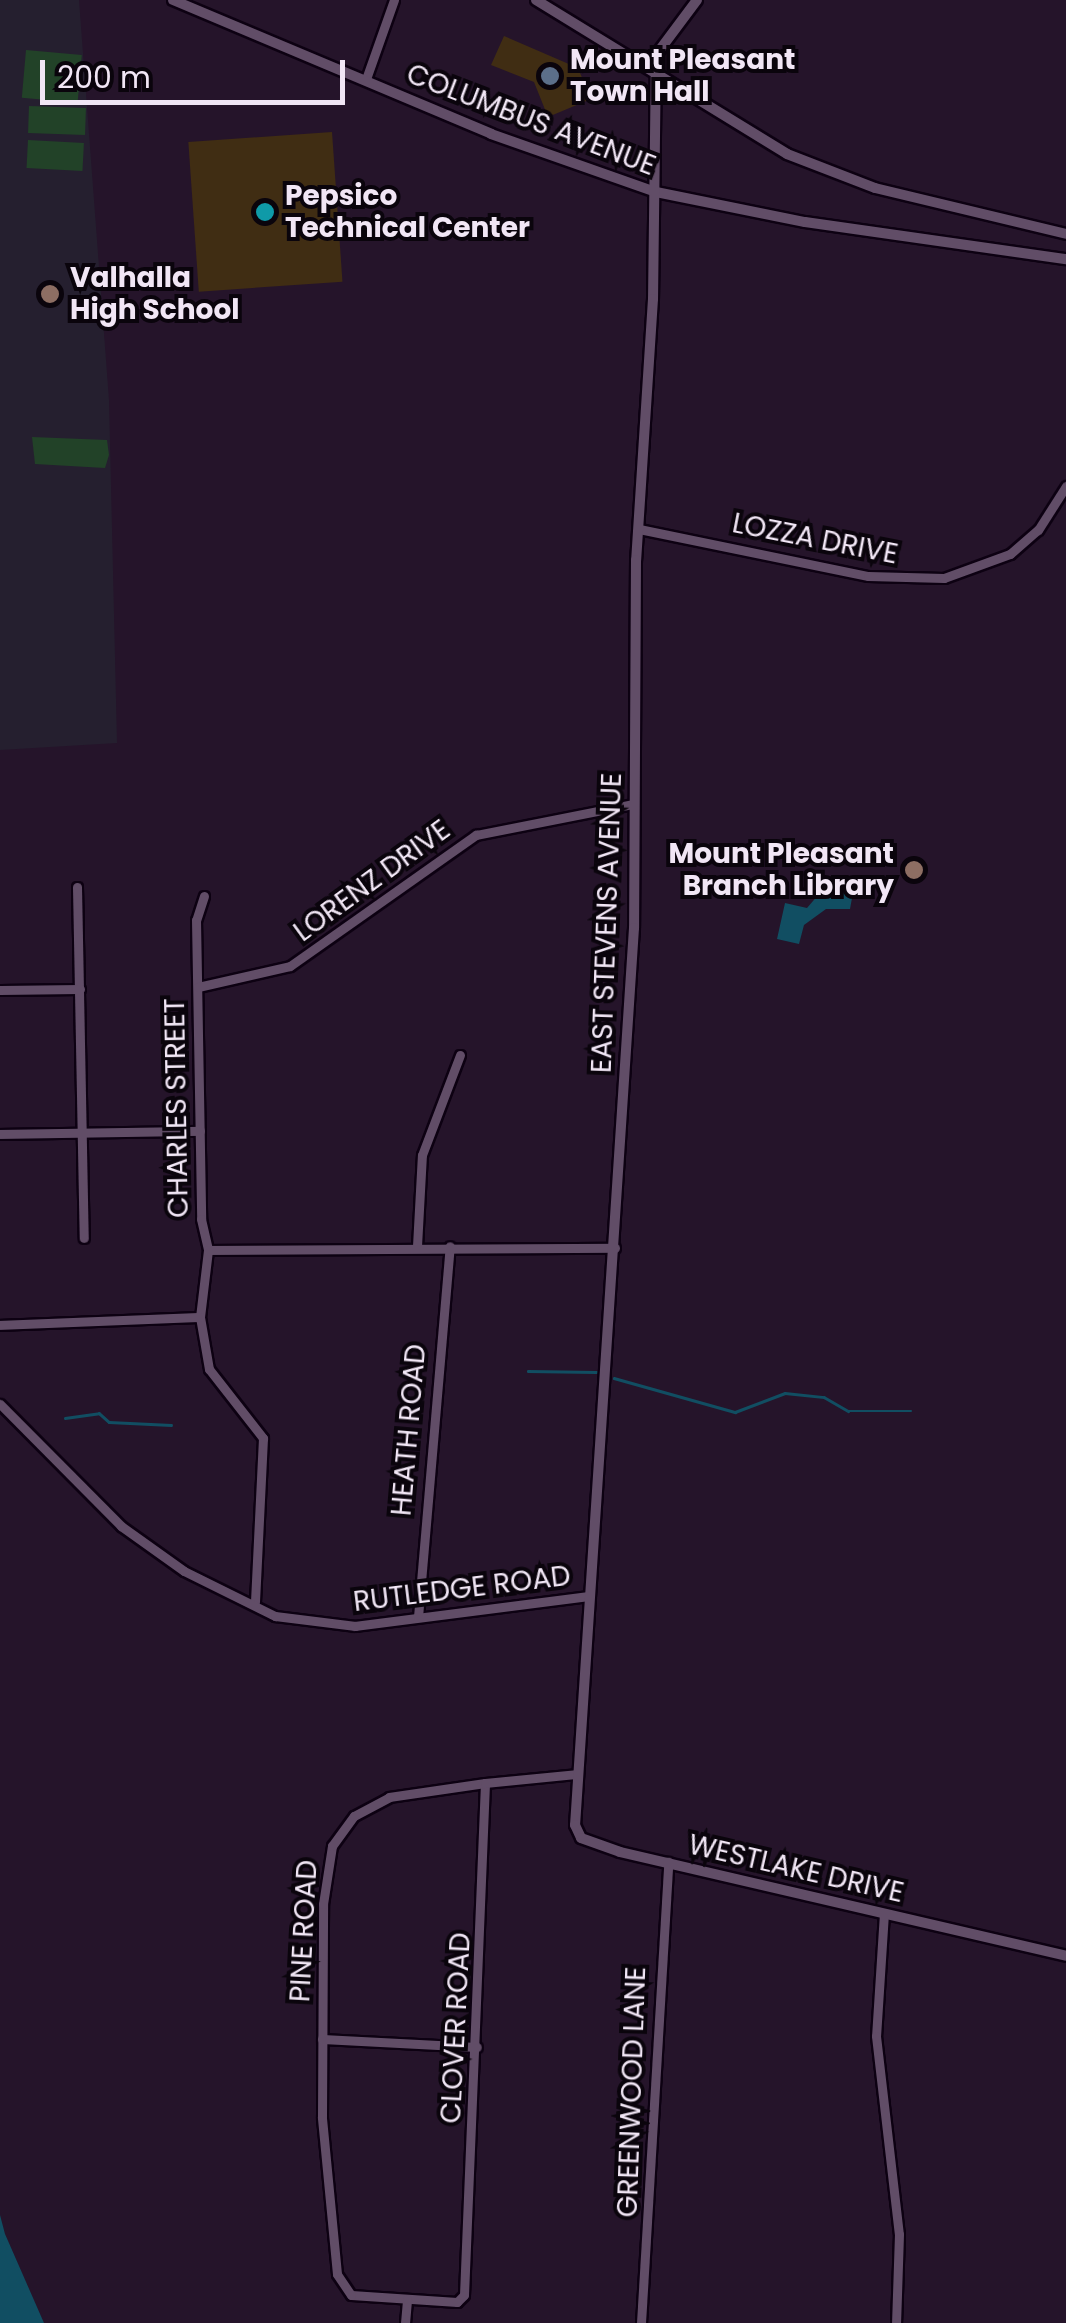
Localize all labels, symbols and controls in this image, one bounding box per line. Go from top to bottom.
scale bar [45,40,350,102]
place label: Mount Pleasant Town Hall [570,43,795,109]
text: 200 m [57,56,151,99]
street label: COLUMBUS AVENUE [402,57,660,183]
marker: Mount Pleasant Town Hall [539,65,561,87]
place label: Pepsico Technical Center [285,179,530,245]
marker: Pepsico Technical Center [254,201,276,223]
place label: Valhalla High School [70,261,240,327]
marker: Valhalla High School [39,283,61,305]
street label: LOZZA DRIVE [729,507,901,571]
street label: EAST STEVENS AVENUE [585,772,629,1074]
street label: LORENZ DRIVE [287,813,457,949]
place label: Mount Pleasant Branch Library [669,837,894,903]
marker: Mount Pleasant Branch Library [903,859,925,881]
street label: CHARLES STREET [158,998,196,1218]
street label: HEATH ROAD [385,1343,433,1517]
street label: RUTLEDGE ROAD [351,1559,573,1619]
street label: WESTLAKE DRIVE [685,1828,907,1910]
street label: PINE ROAD [283,1859,325,2003]
street label: CLOVER ROAD [434,1932,478,2124]
street label: GREENWOOD LANE [611,1966,653,2218]

